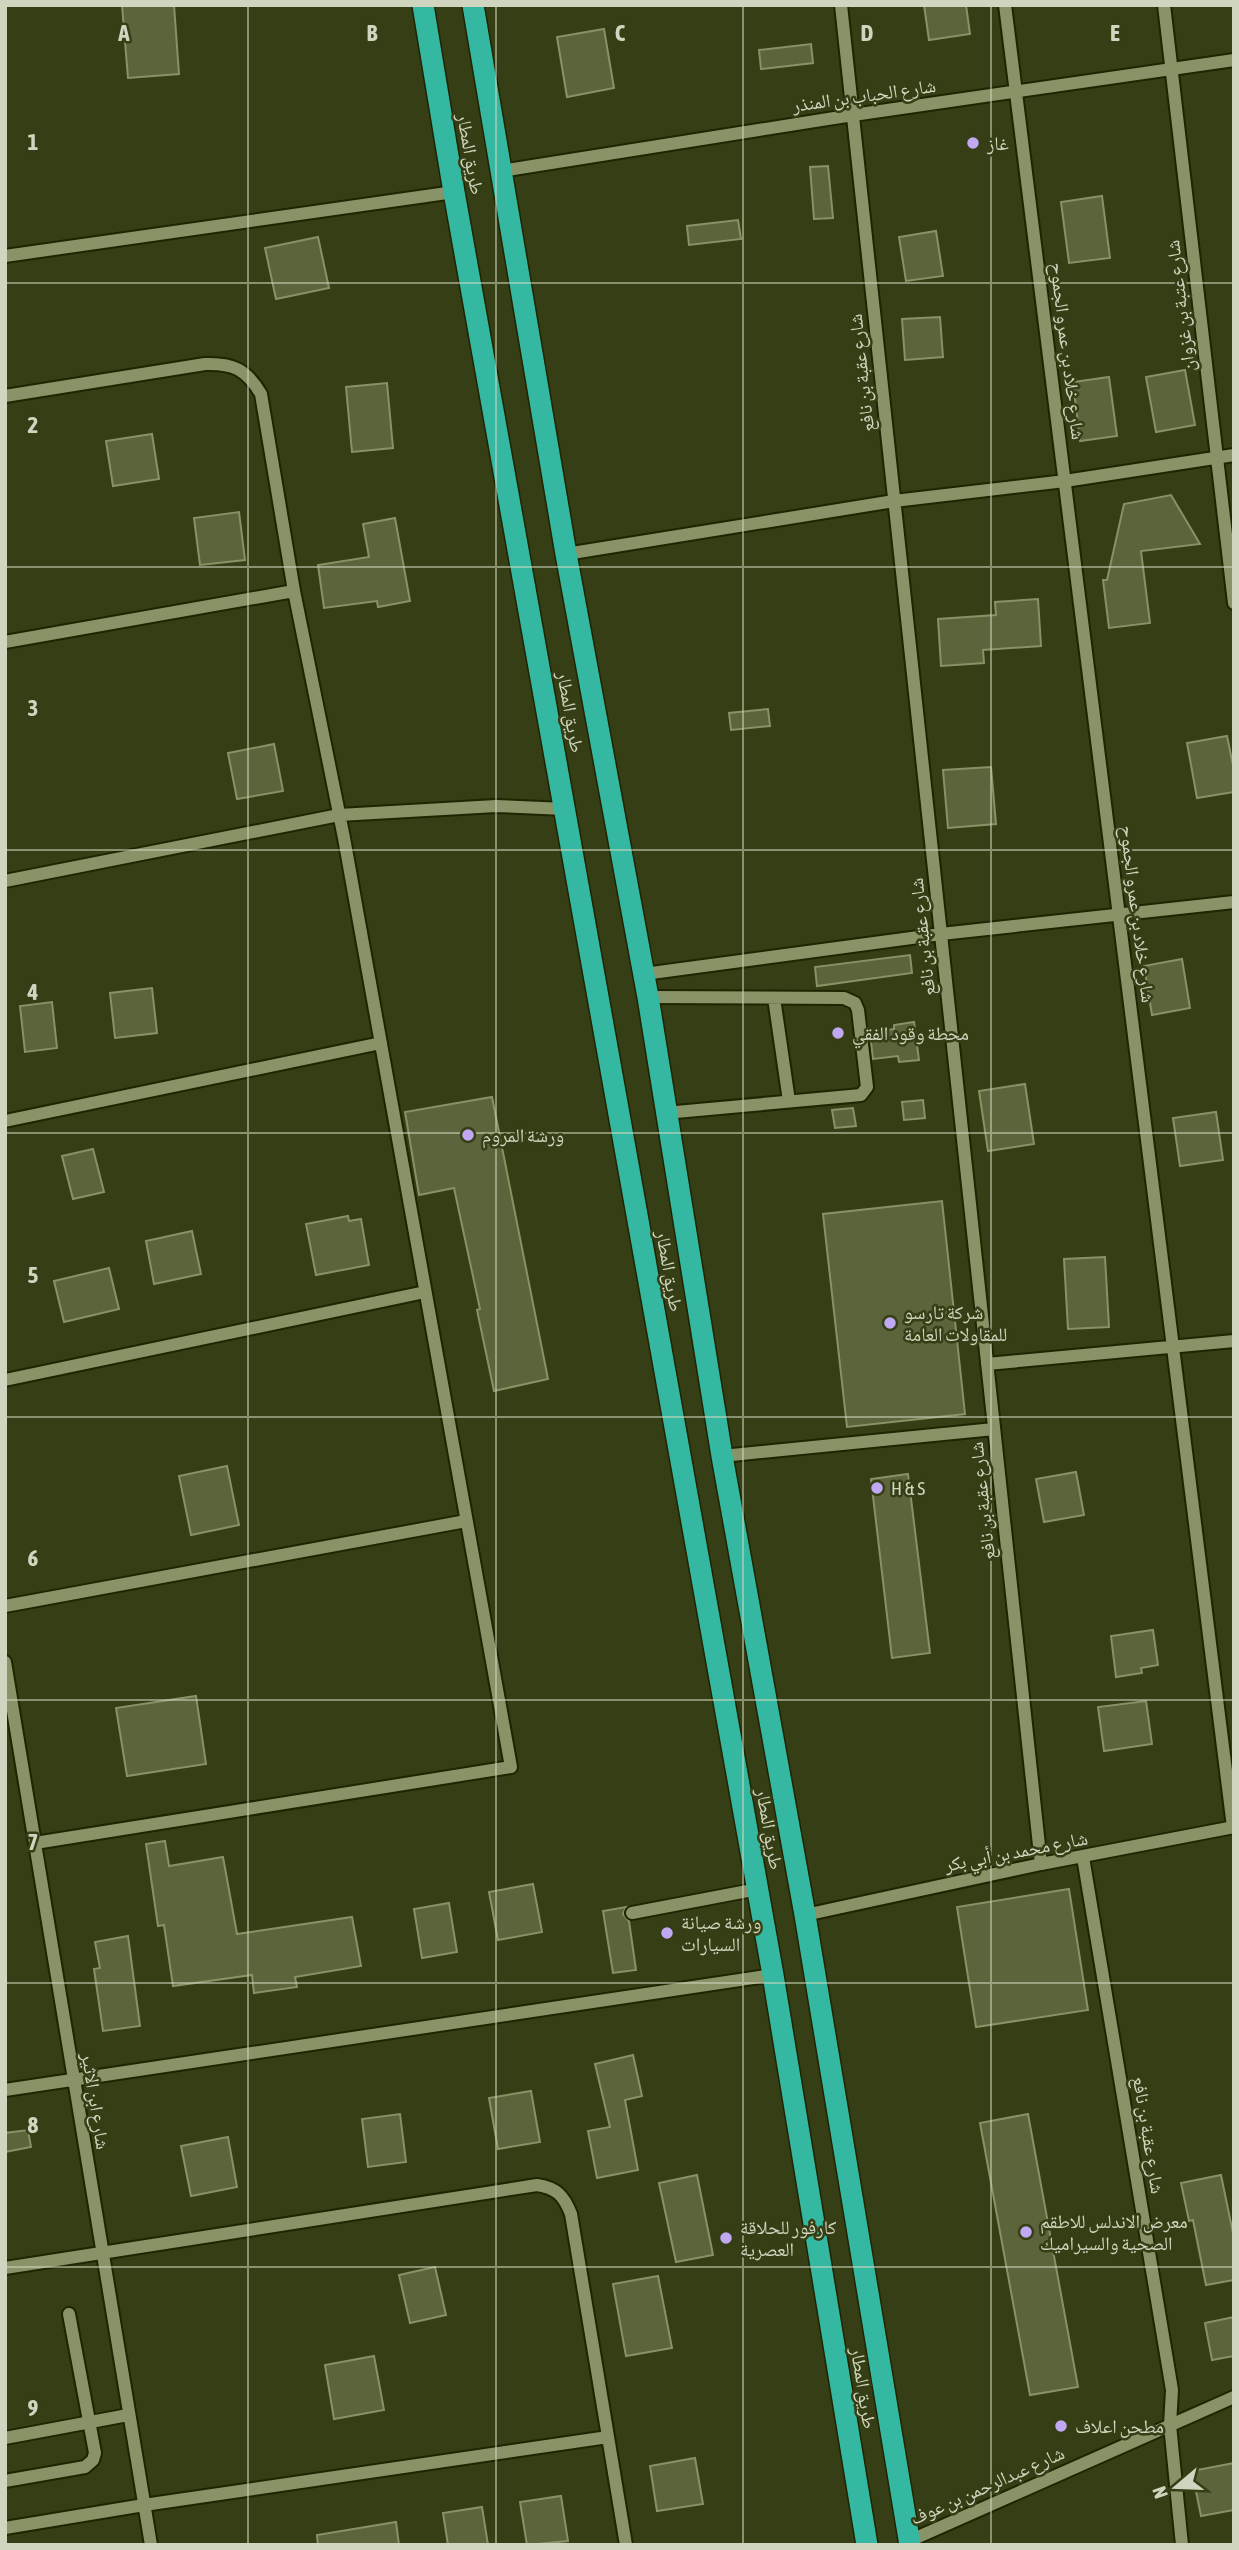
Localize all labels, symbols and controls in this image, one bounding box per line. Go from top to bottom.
text: A [117,20,130,46]
text: B [367,20,378,46]
text: C [615,20,626,46]
text: D [861,20,874,46]
text: E [1110,20,1120,46]
street label: شارع الحباب بن المنذر [790,74,937,117]
street label: طريق المطار [452,111,489,196]
text: 1 [28,129,39,155]
place label: غاز [986,132,1009,155]
marker: غاز [965,135,981,151]
street label: شارع عتبة بن غزوان [1161,239,1200,373]
street label: شارع خلاد بن عمرو الجموح [1045,261,1090,441]
street label: شارع عقبة بن نافع [844,313,880,433]
text: 2 [28,412,38,438]
street label: طريق المطار [552,669,589,754]
text: 3 [28,695,38,721]
street label: شارع خلاد بن عمرو الجموح [1115,824,1160,1004]
street label: شارع عقبة بن نافع [905,877,941,997]
text: 4 [27,979,39,1005]
place label: محطة وقود الفقي [852,1022,969,1049]
marker: محطة وقود الفقي [830,1025,846,1041]
place label: ورشة المروم [482,1124,564,1149]
marker: ورشة المروم [460,1127,476,1143]
street label: طريق المطار [651,1228,688,1313]
text: 5 [28,1262,39,1288]
place label: شركة تارسو للمقاولات العامة [904,1301,1007,1346]
marker: شركة تارسو للمقاولات العامة [882,1315,898,1331]
street label: شارع عقبة بن نافع [965,1441,1001,1561]
place label: H & S [891,1477,925,1499]
marker: H & S [869,1480,885,1496]
text: 6 [28,1545,39,1571]
street label: طريق المطار [751,1786,788,1871]
street label: شارع محمد بن أبي بكر [942,1826,1090,1881]
text: 7 [28,1829,38,1855]
place label: ورشة صيانة السيارات [681,1911,761,1956]
marker: ورشة صيانة السيارات [659,1925,675,1941]
street label: شارع ابن الاثير [76,2050,114,2151]
street label: شارع عقبة بن نافع [1127,2075,1169,2196]
text: 8 [28,2112,39,2138]
place label: معرض الاندلس للاطقم الصحية والسيراميك [1040,2210,1188,2255]
place label: كارفور للحلاقة العصرية [740,2216,836,2261]
marker: معرض الاندلس للاطقم الصحية والسيراميك [1018,2224,1034,2240]
marker: كارفور للحلاقة العصرية [718,2230,734,2246]
street label: طريق المطار [846,2345,881,2430]
text: 9 [28,2395,39,2421]
place label: مطحن اعلاف [1075,2415,1164,2438]
marker: مطحن اعلاف [1053,2418,1069,2434]
street label: شارع عبدالرحمن بن عوف [907,2441,1068,2530]
north arrow [1141,2452,1211,2522]
text: N [1148,2484,1172,2501]

